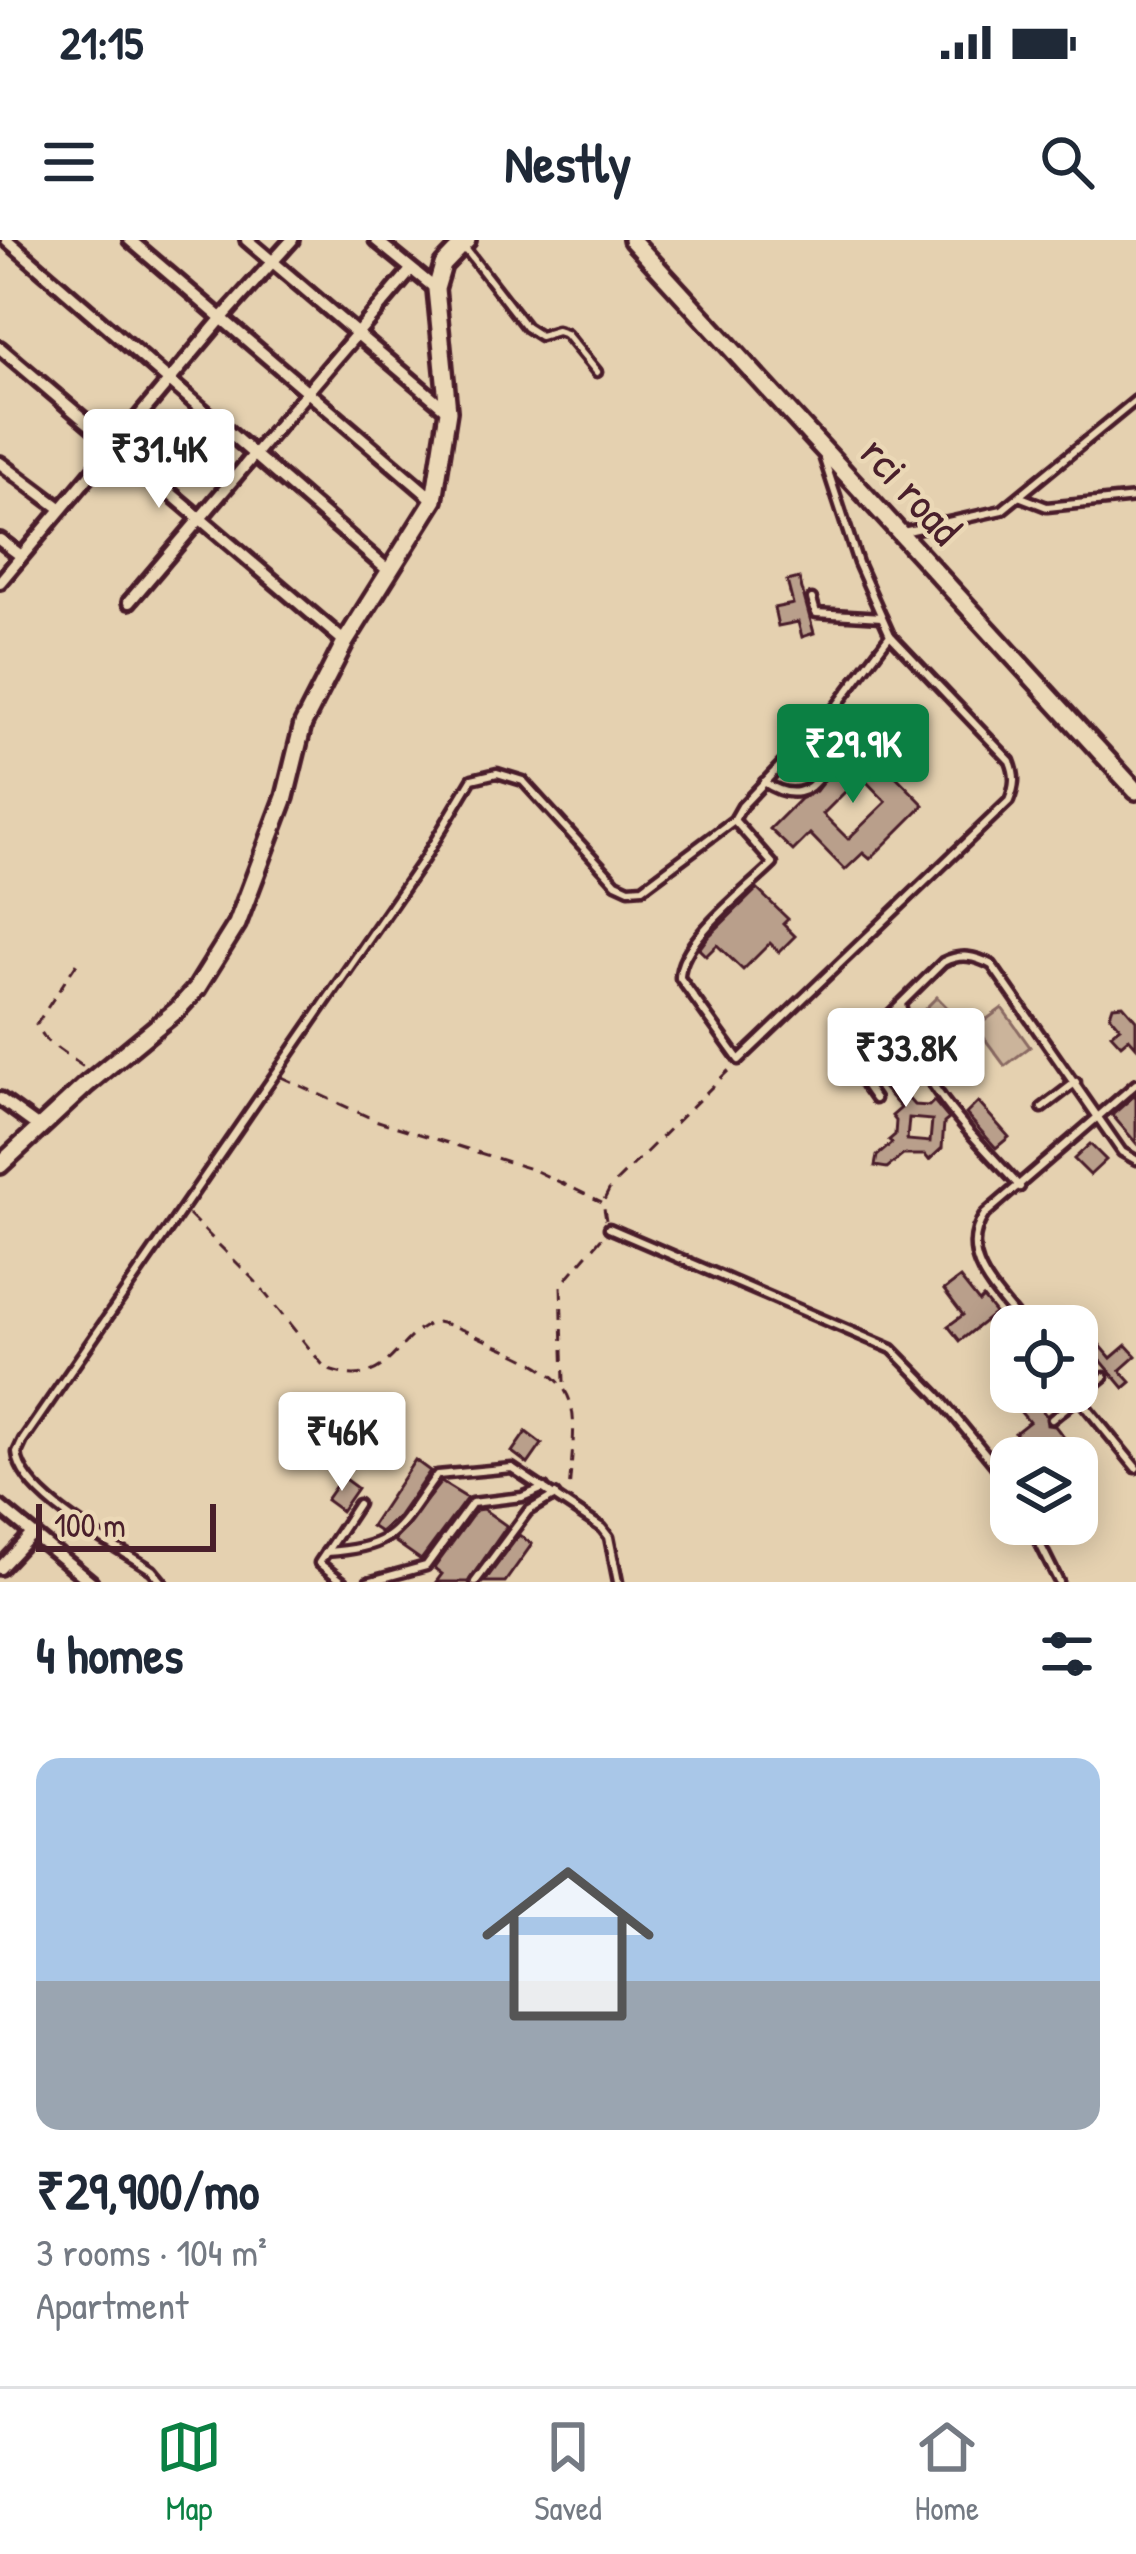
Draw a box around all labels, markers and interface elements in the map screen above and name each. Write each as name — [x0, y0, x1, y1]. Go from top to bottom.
text: 21:15 — [60, 12, 143, 73]
text: Nestly — [505, 126, 631, 199]
icon: menu — [36, 129, 102, 195]
icon: search — [1034, 129, 1100, 195]
pin: ₹31.4K — [61, 409, 257, 511]
text: ₹31.4K — [110, 421, 208, 474]
street label: rci road — [847, 423, 977, 557]
pin: ₹29.9K — [755, 704, 951, 806]
text: ₹29.9K — [804, 716, 902, 769]
pin: ₹33.8K — [808, 1008, 1004, 1110]
text: ₹33.8K — [855, 1020, 957, 1073]
map controls — [990, 1305, 1098, 1545]
button: locate — [990, 1305, 1098, 1413]
pin: ₹46K — [271, 1392, 413, 1494]
text: ₹46K — [306, 1404, 378, 1457]
button: layers — [990, 1437, 1098, 1545]
scale bar — [36, 1498, 216, 1551]
text: 100 m — [54, 1503, 126, 1547]
text: 4 homes — [36, 1620, 183, 1689]
icon: filters — [1034, 1621, 1100, 1687]
icon: home — [460, 1836, 676, 2052]
text: ₹29,900/mo — [36, 2156, 259, 2225]
text: 3 rooms · 104 m² — [36, 2225, 267, 2278]
text: Apartment — [36, 2278, 189, 2331]
tab: Map — [156, 2414, 222, 2530]
tab: Saved — [534, 2414, 602, 2530]
tab: Home — [914, 2414, 980, 2530]

